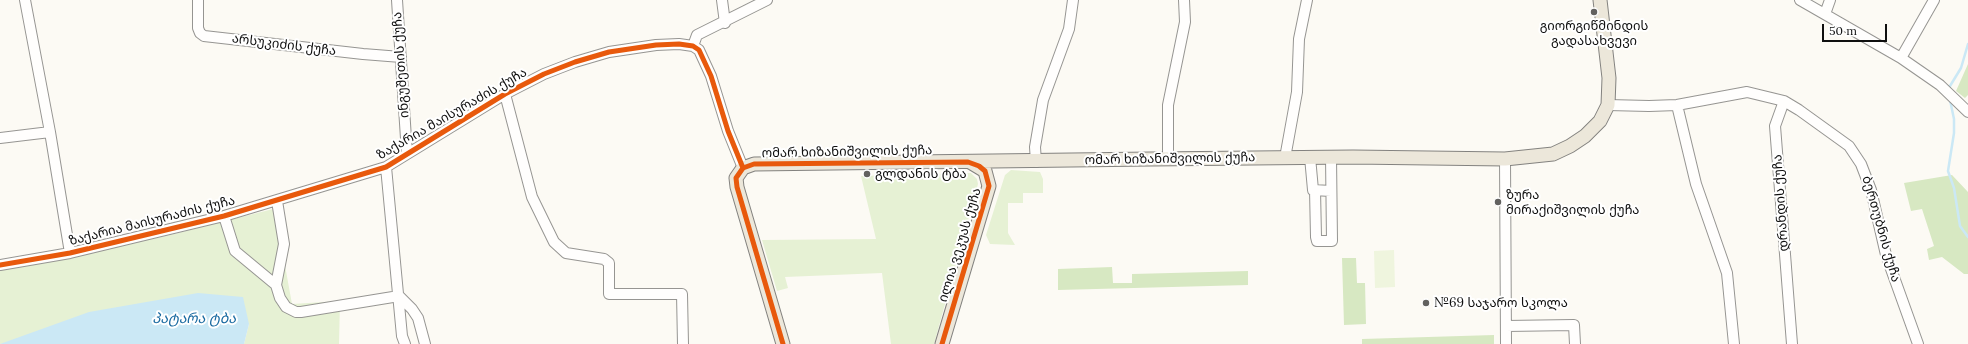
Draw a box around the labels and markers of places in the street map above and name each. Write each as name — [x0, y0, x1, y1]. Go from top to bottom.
marker: გიორგიწმინდის გადასახვევი — [1589, 7, 1599, 17]
place label: გიორგიწმინდის გადასახვევი — [1540, 18, 1648, 49]
place label: გლდანის ტბა — [875, 166, 967, 182]
marker: გლდანის ტბა — [862, 169, 872, 179]
place label: ზურა მირაქიშვილის ქუჩა — [1506, 187, 1639, 218]
marker: ზურა მირაქიშვილის ქუჩა — [1493, 197, 1503, 207]
place label: №69 საჯარო სკოლა — [1434, 295, 1568, 311]
marker: №69 საჯარო სკოლა — [1421, 298, 1431, 308]

